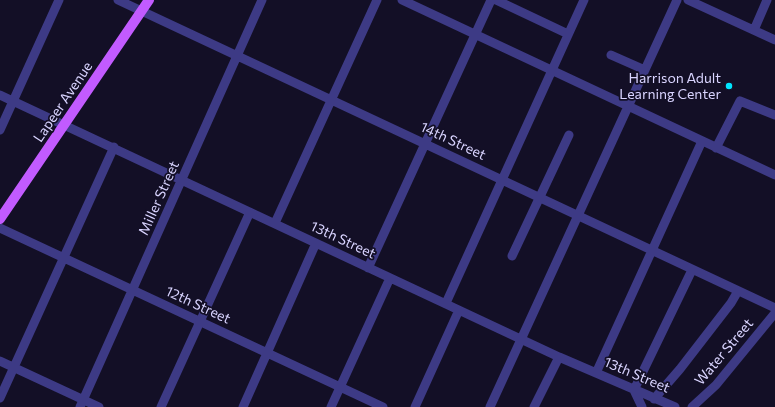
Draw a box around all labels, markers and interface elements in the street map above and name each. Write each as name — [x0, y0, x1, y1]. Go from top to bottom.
street label: Lapeer Avenue — [30, 59, 96, 145]
place label: Harrison Adult Learning Center — [619, 70, 721, 102]
marker: Harrison Adult Learning Center — [724, 81, 734, 91]
street label: 14th Street — [418, 119, 488, 163]
street label: Miller Street — [135, 158, 183, 238]
street label: 13th Street — [308, 218, 378, 262]
street label: 12th Street — [163, 283, 233, 327]
street label: Water Street — [691, 315, 757, 389]
street label: 13th Street — [602, 354, 672, 396]

